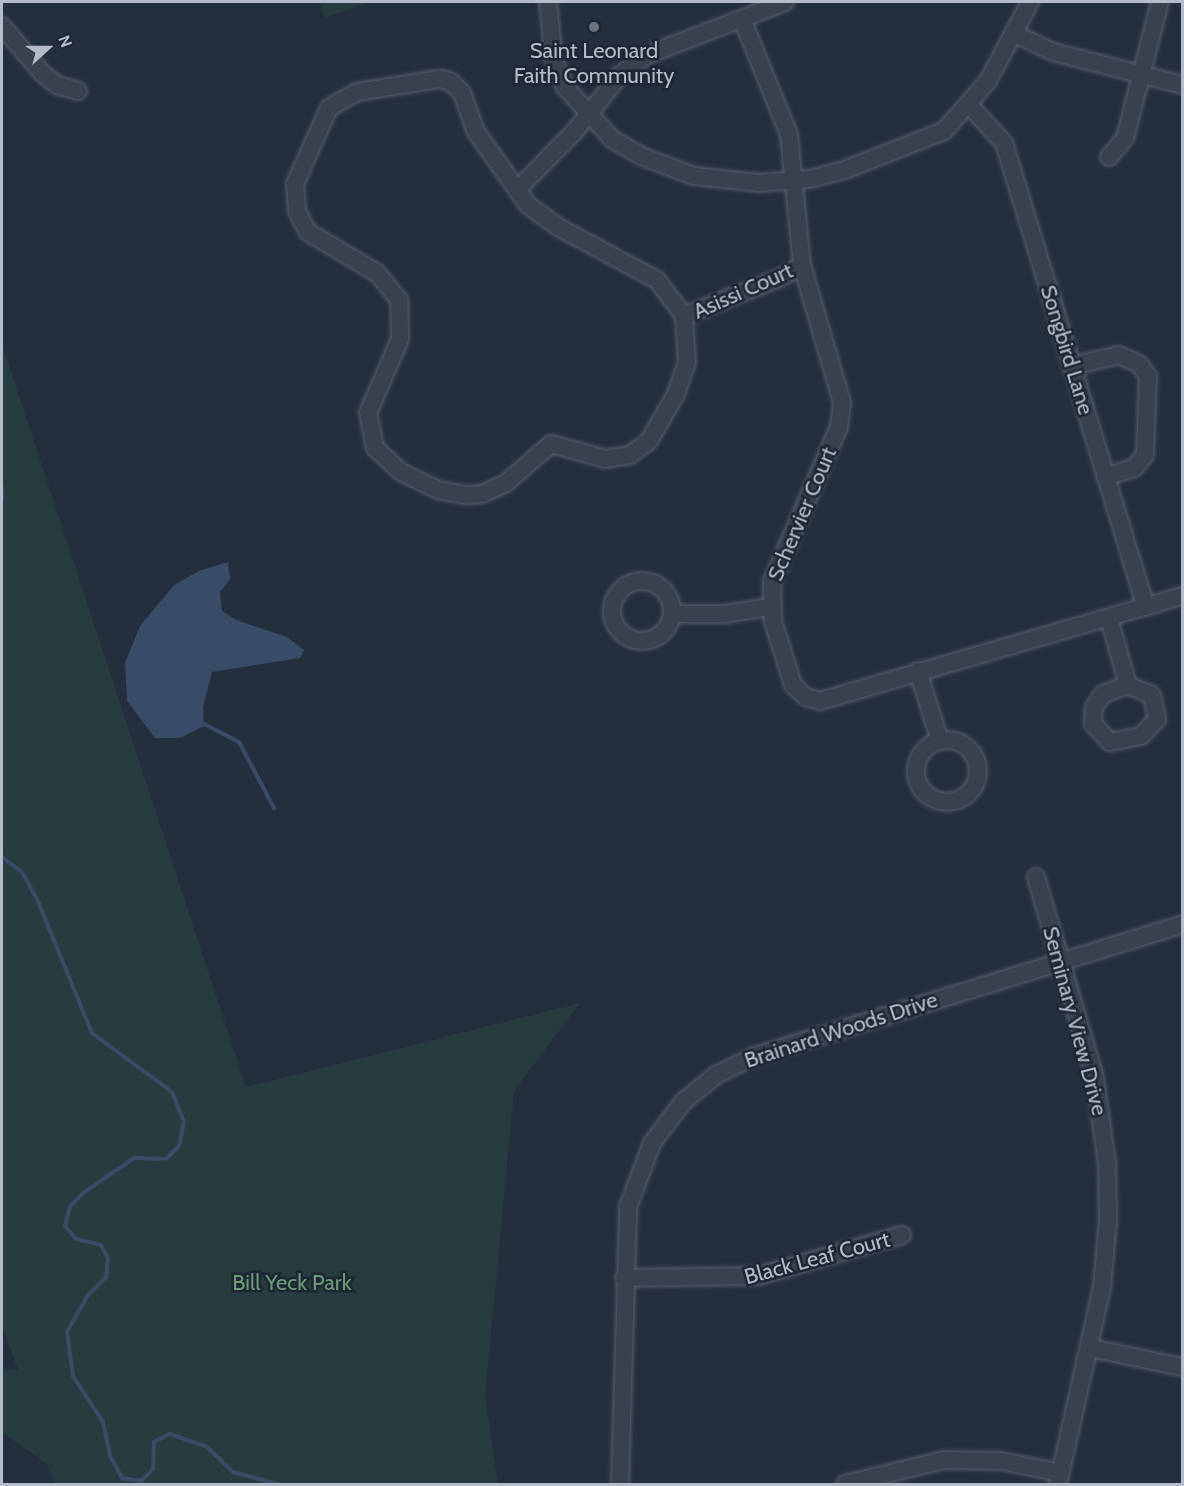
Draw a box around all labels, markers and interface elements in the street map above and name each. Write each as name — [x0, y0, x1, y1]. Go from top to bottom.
north arrow — [18, 18, 78, 78]
marker: Saint Leonard Faith Community — [587, 20, 601, 34]
text: N — [54, 33, 76, 50]
place label: Saint Leonard Faith Community — [514, 37, 674, 88]
street label: Asissi Court — [689, 257, 797, 325]
street label: Songbird Lane — [1035, 282, 1099, 418]
street label: Schervier Court — [762, 443, 842, 585]
street label: Seminary View Drive — [1037, 924, 1113, 1118]
street label: Brainard Woods Drive — [741, 986, 941, 1074]
street label: Black Leaf Court — [741, 1226, 893, 1290]
park label: Bill Yeck Park — [232, 1270, 352, 1296]

